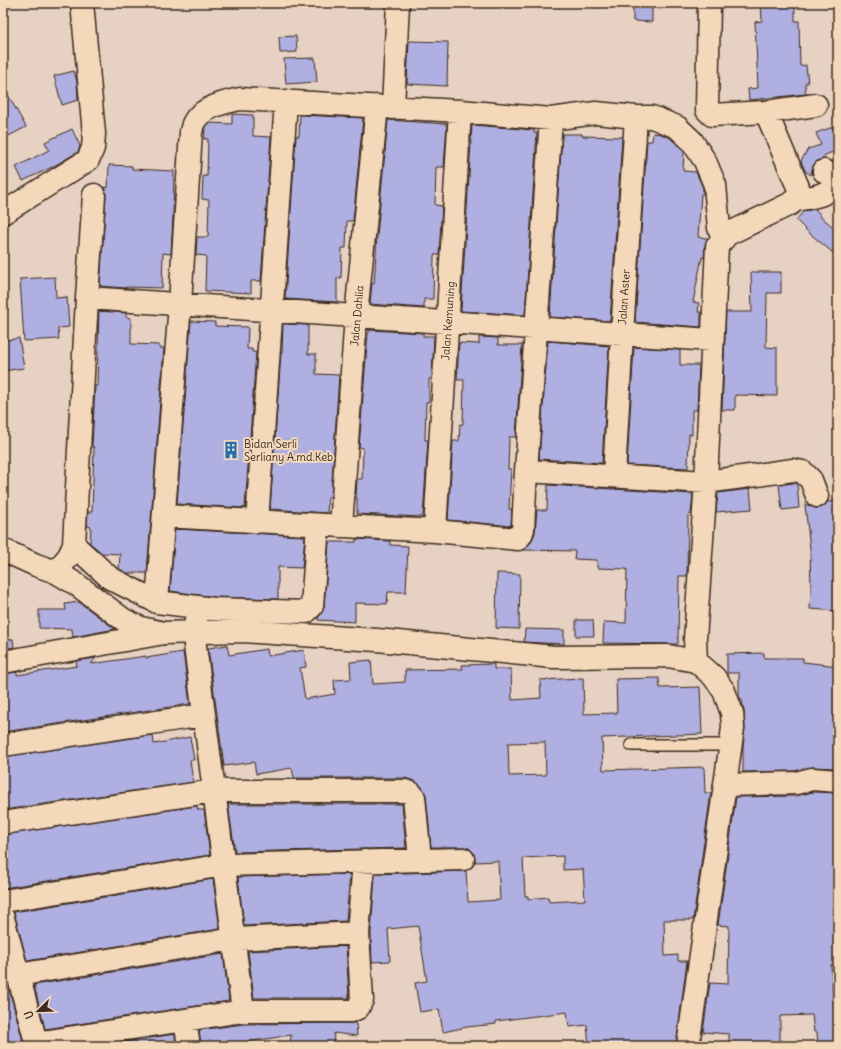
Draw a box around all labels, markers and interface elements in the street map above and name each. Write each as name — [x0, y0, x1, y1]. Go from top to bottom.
street label: Jalan Aster — [615, 268, 633, 325]
street label: Jalan Kemuning — [438, 281, 458, 361]
street label: Jalan Dahlia — [347, 285, 367, 347]
place label: Bidan Serli Serliany A.md.Keb — [244, 437, 333, 464]
building icon: Bidan Serli Serliany A.md.Keb — [221, 440, 241, 460]
north arrow — [18, 991, 58, 1031]
text: U — [21, 1009, 37, 1021]

